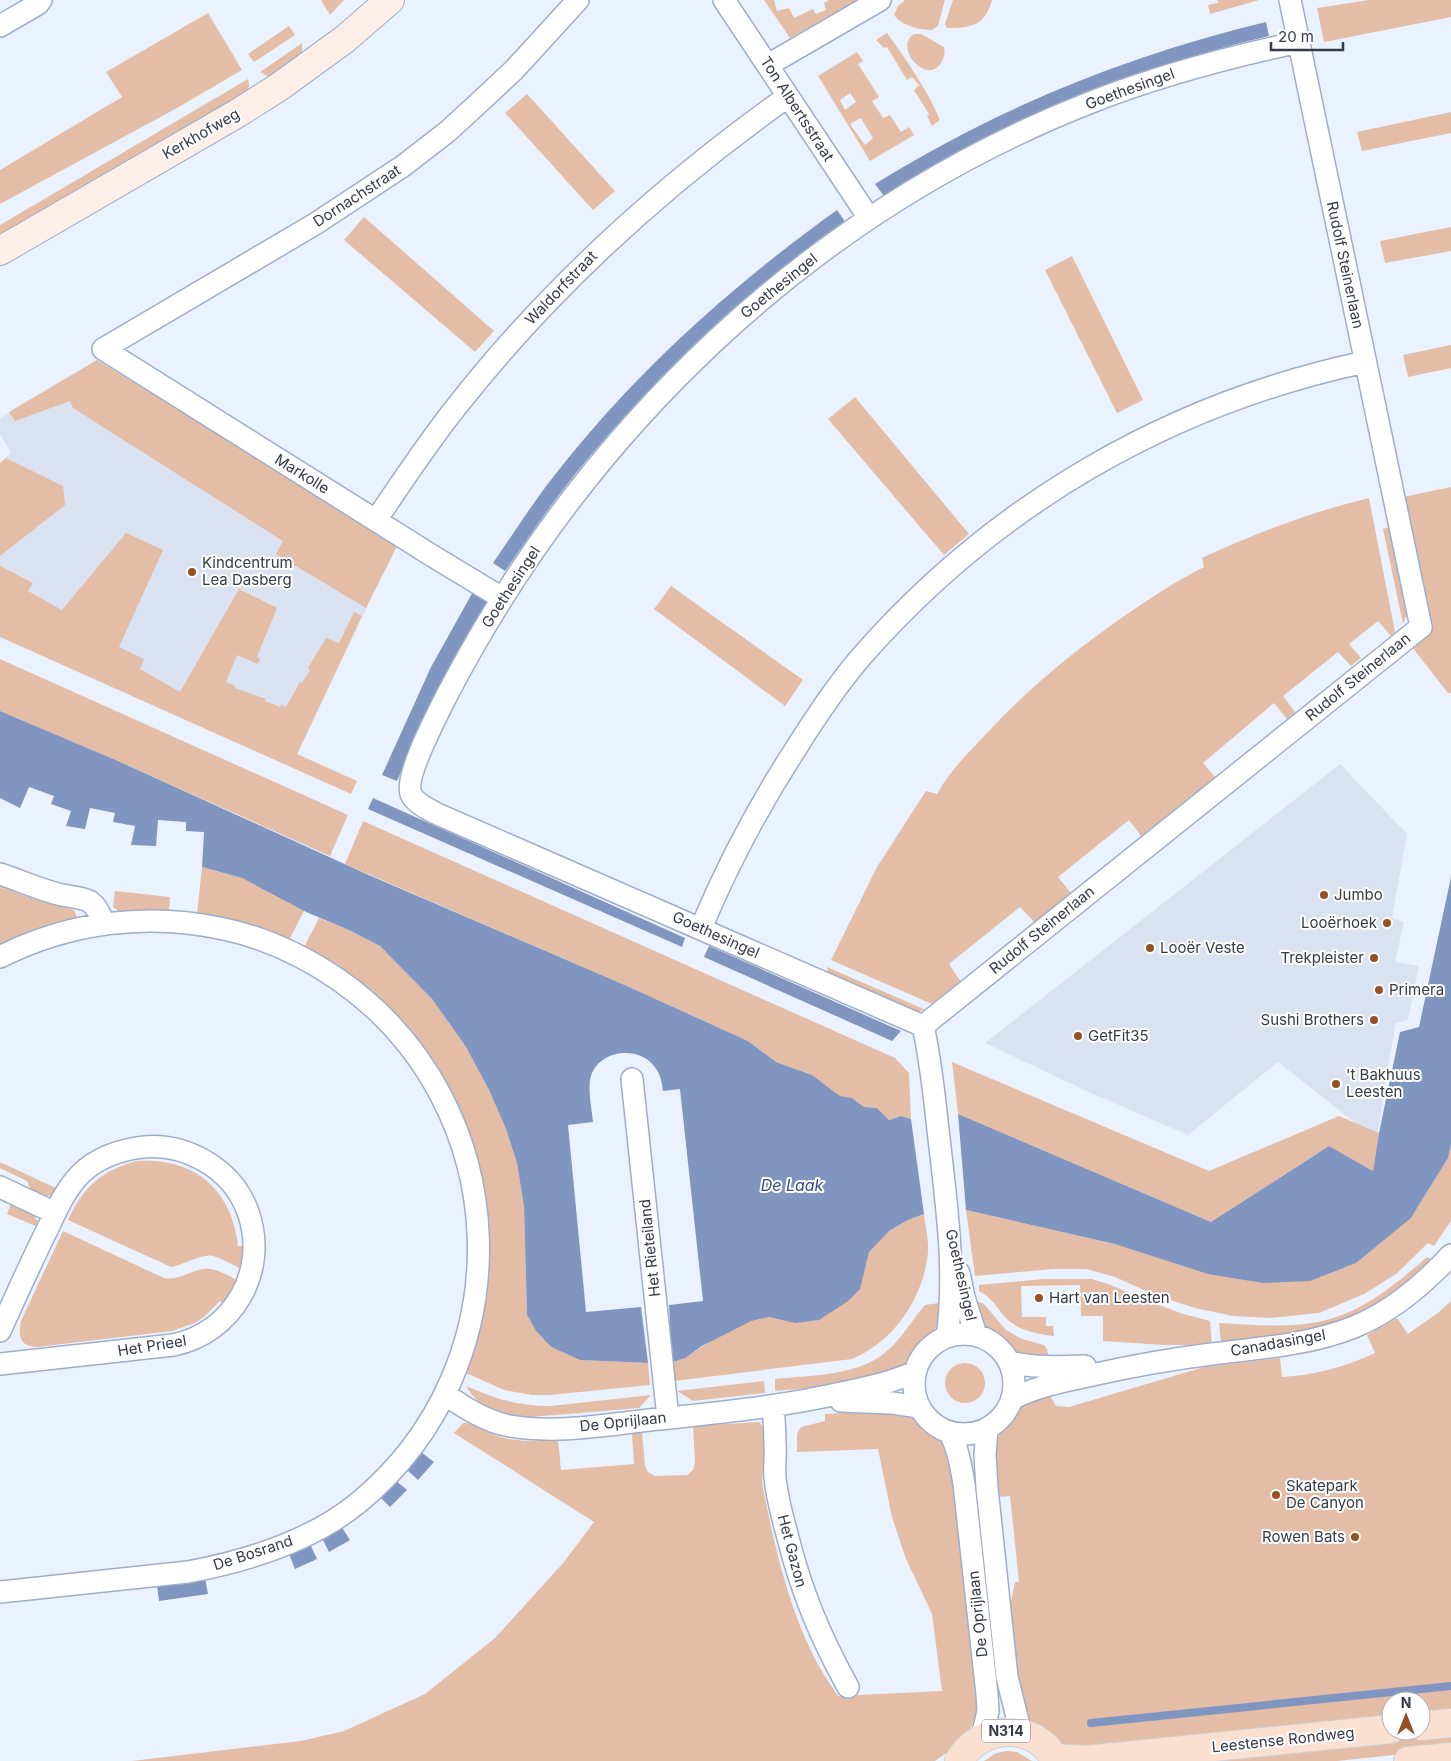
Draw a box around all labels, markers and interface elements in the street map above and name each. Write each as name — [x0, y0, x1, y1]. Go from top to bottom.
scale bar — [1271, 20, 1344, 52]
text: 20 m — [1278, 27, 1314, 46]
street label: Ton Albertsstraat — [756, 53, 838, 165]
street label: Goethesingel — [1083, 64, 1177, 113]
street label: Kerkhofweg — [159, 104, 243, 163]
street label: Dornachstraat — [309, 160, 404, 231]
street label: Rudolf Steinerlaan — [1323, 199, 1368, 330]
street label: Waldorfstraat — [521, 247, 601, 329]
street label: Goethesingel — [736, 249, 821, 322]
street label: Markolle — [271, 449, 333, 498]
street label: Goethesingel — [477, 542, 544, 631]
place label: Kindcentrum Lea Dasberg — [202, 553, 293, 589]
marker: Kindcentrum Lea Dasberg — [186, 566, 198, 578]
street label: Rudolf Steinerlaan — [1301, 628, 1414, 725]
street label: Rudolf Steinerlaan — [985, 881, 1098, 978]
place label: Jumbo — [1334, 885, 1383, 904]
marker: Jumbo — [1318, 889, 1330, 901]
street label: Goethesingel — [670, 907, 763, 962]
place label: Looërhoek — [1301, 913, 1378, 932]
marker: Looërhoek — [1381, 917, 1393, 929]
place label: Looër Veste — [1160, 938, 1245, 957]
marker: Looër Veste — [1144, 942, 1156, 954]
place label: Trekpleister — [1281, 948, 1364, 967]
marker: Trekpleister — [1368, 952, 1380, 964]
place label: Primera — [1389, 980, 1444, 999]
marker: Primera — [1373, 984, 1385, 996]
place label: Sushi Brothers — [1261, 1010, 1364, 1029]
marker: Sushi Brothers — [1368, 1014, 1380, 1026]
place label: GetFit35 — [1088, 1026, 1149, 1045]
marker: GetFit35 — [1072, 1030, 1084, 1042]
place label: 't Bakhuus Leesten — [1346, 1065, 1421, 1101]
marker: 't Bakhuus Leesten — [1330, 1078, 1342, 1090]
water label: De Laak — [761, 1175, 824, 1195]
street label: Het Rieteiland — [635, 1198, 664, 1298]
street label: Goethesingel — [942, 1227, 981, 1323]
place label: Hart van Leesten — [1049, 1288, 1170, 1307]
marker: Hart van Leesten — [1033, 1292, 1045, 1304]
street label: Canadasingel — [1229, 1325, 1327, 1360]
street label: Het Prieel — [116, 1331, 188, 1360]
street label: De Oprijlaan — [579, 1408, 667, 1435]
place label: Skatepark De Canyon — [1286, 1476, 1364, 1512]
marker: Skatepark De Canyon — [1270, 1489, 1282, 1501]
street label: Het Gazon — [774, 1512, 811, 1589]
place label: Rowen Bats — [1262, 1527, 1345, 1546]
street label: De Bosrand — [211, 1531, 295, 1574]
marker: Rowen Bats — [1349, 1531, 1361, 1543]
street label: De Oprijlaan — [964, 1570, 991, 1658]
north arrow — [1381, 1691, 1431, 1741]
text: N — [1401, 1694, 1411, 1711]
road number: N314 — [982, 1720, 1030, 1742]
street label: Leestense Rondweg — [1211, 1723, 1355, 1756]

